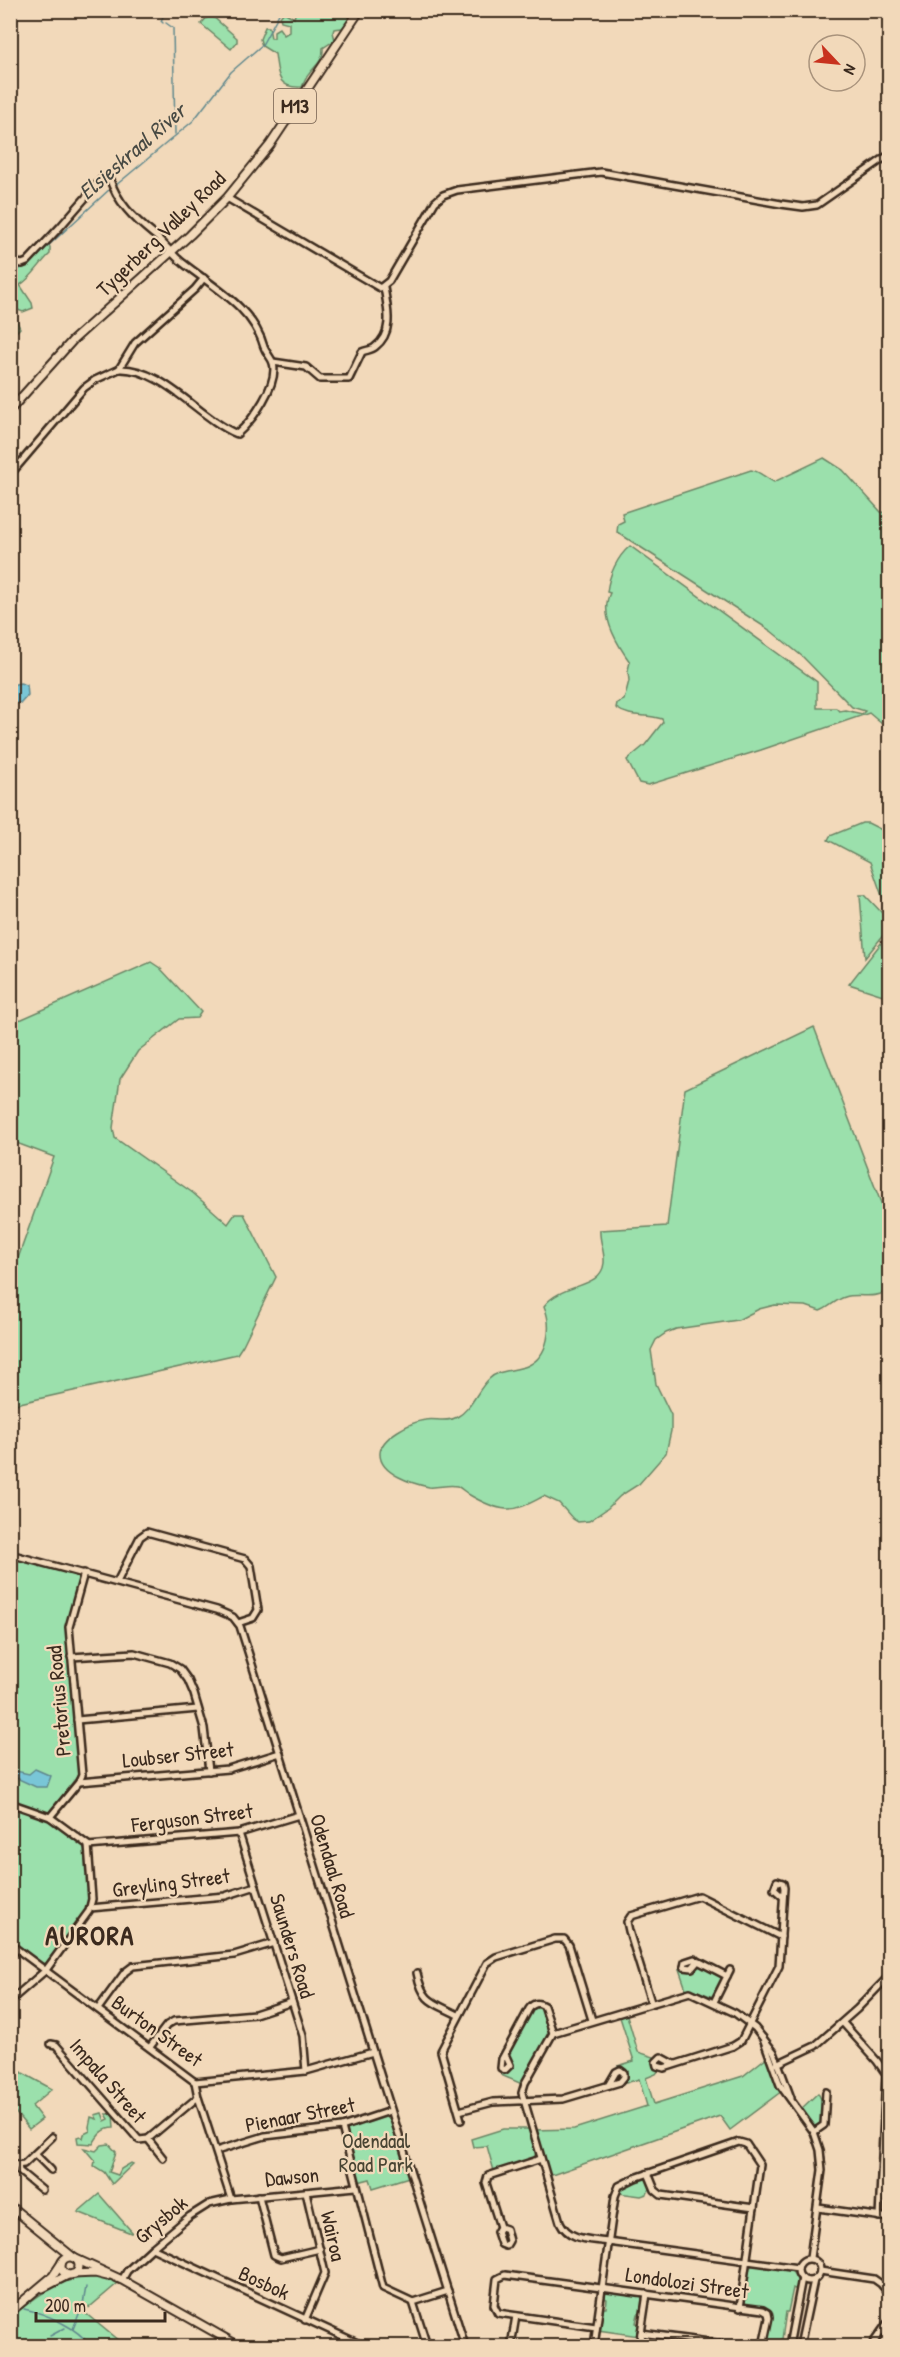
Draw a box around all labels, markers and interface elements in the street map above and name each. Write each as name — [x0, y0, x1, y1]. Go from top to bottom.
north arrow — [807, 33, 867, 93]
text: N — [839, 61, 862, 79]
road number: M13 — [274, 89, 316, 123]
water label: Elsieskraal River — [72, 94, 194, 206]
street label: Tygerberg Valley Road — [90, 164, 232, 303]
street label: Pretorius Road — [39, 1645, 78, 1757]
street label: Loubser Street — [121, 1734, 236, 1775]
street label: Ferguson Street — [129, 1796, 255, 1839]
street label: Odendaal Road — [303, 1810, 362, 1921]
street label: Greyling Street — [110, 1861, 232, 1904]
street label: Saunders Road — [263, 1890, 322, 2002]
district label: AURORA — [45, 1917, 135, 1953]
street label: Burton Street — [106, 1988, 209, 2074]
street label: Impala Street — [63, 2032, 154, 2130]
street label: Pienaar Street — [243, 2090, 358, 2139]
park label: Odendaal Road Park — [339, 2126, 413, 2179]
street label: Dawson — [264, 2160, 320, 2193]
street label: Grysbok — [128, 2189, 194, 2250]
street label: Wairoa — [314, 2208, 353, 2264]
street label: Bosbok — [234, 2258, 295, 2307]
street label: Londolozi Street — [624, 2260, 751, 2306]
scale bar — [36, 2285, 165, 2323]
text: 200 m — [45, 2293, 86, 2318]

